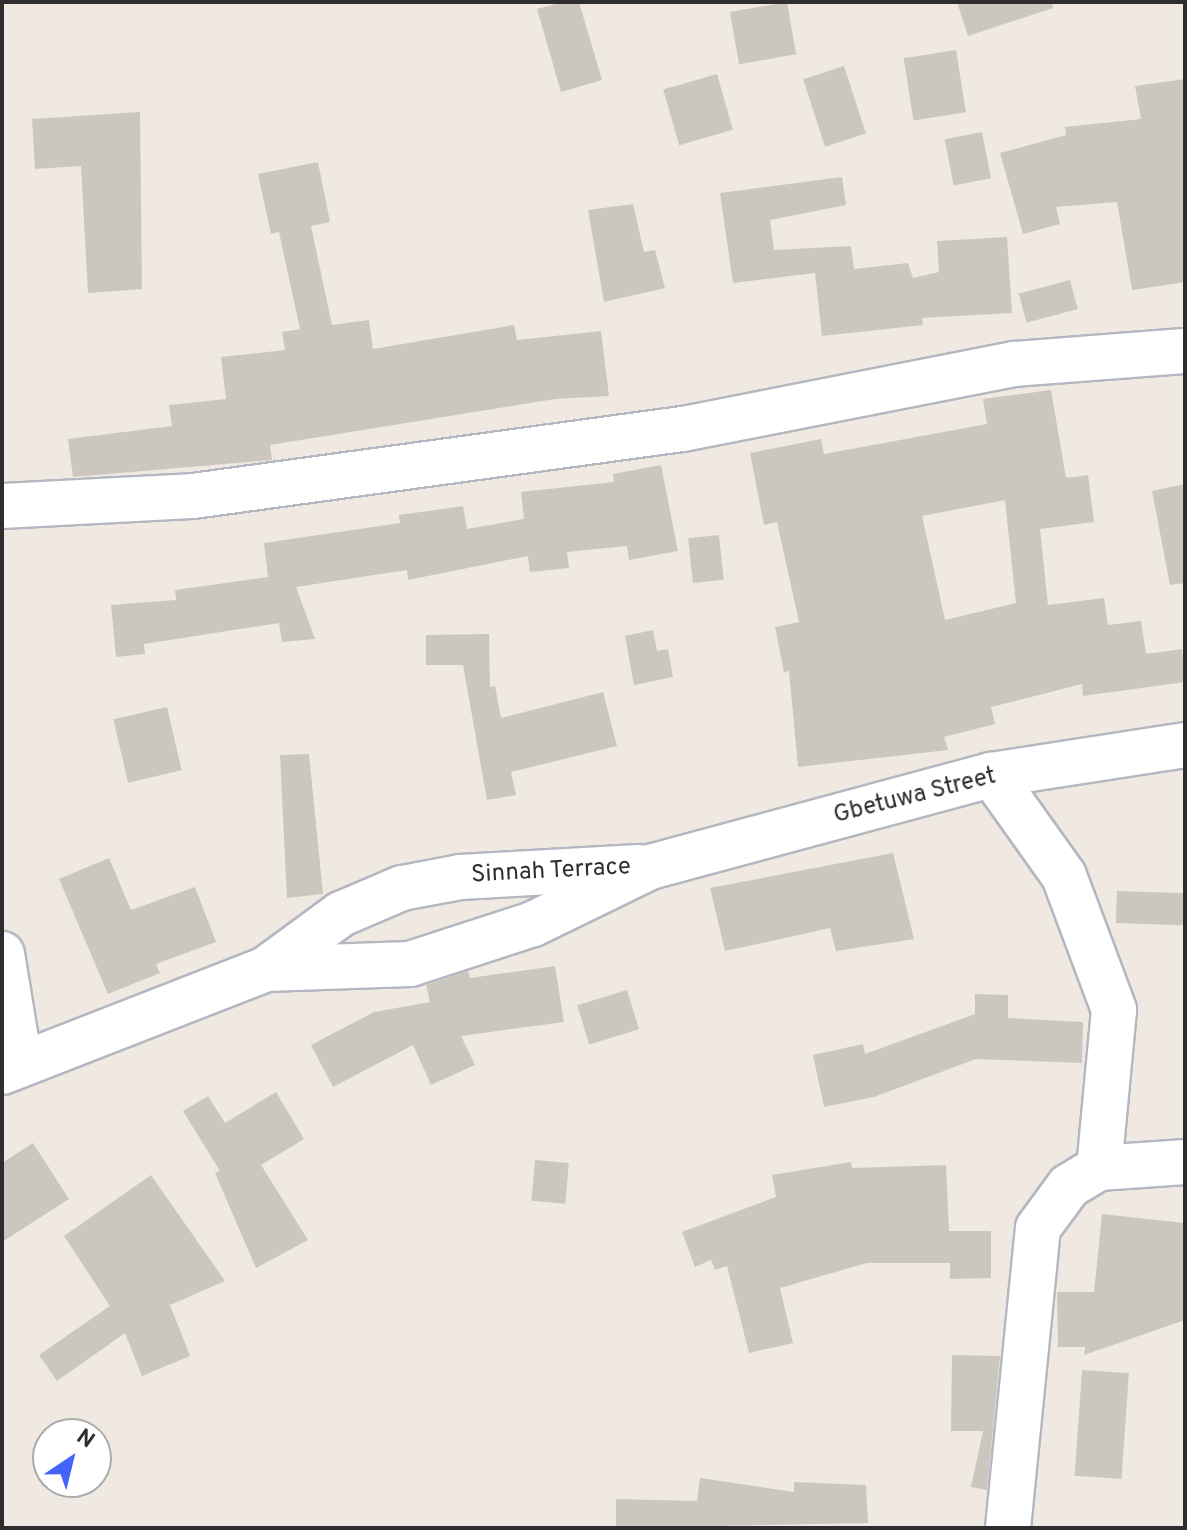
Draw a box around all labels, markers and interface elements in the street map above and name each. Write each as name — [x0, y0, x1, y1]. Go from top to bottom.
street label: Gbetuwa Street — [831, 763, 999, 831]
street label: Sinnah Terrace — [470, 853, 632, 891]
north arrow — [32, 1418, 112, 1498]
text: N — [71, 1424, 99, 1455]

